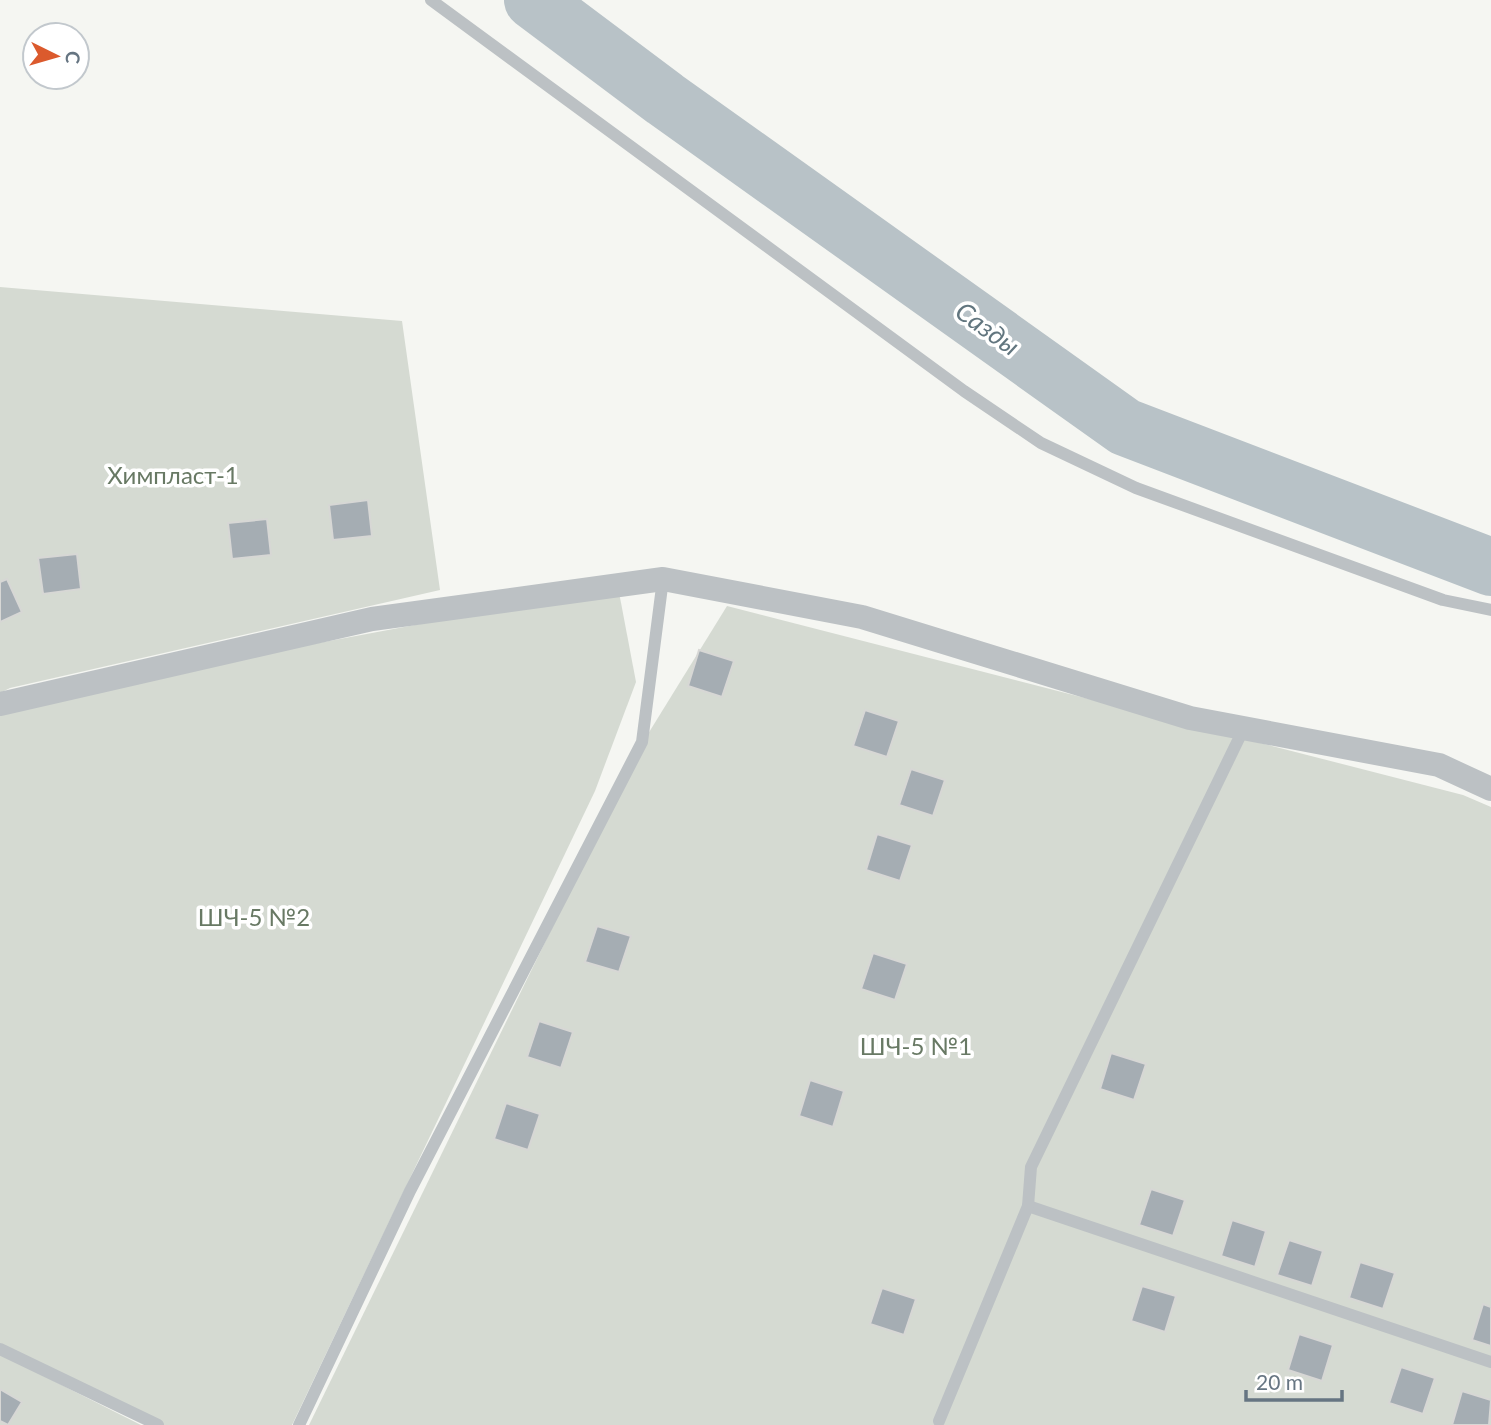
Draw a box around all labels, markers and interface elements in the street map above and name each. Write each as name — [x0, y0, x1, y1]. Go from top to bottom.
north arrow — [21, 21, 91, 91]
text: С — [61, 50, 85, 65]
water label: Сазды — [950, 294, 1026, 362]
park label: Химпласт-1 — [107, 460, 239, 489]
park label: ШЧ-5 №2 — [198, 902, 310, 931]
park label: ШЧ-5 №1 — [860, 1031, 972, 1060]
scale bar — [1246, 1358, 1342, 1402]
text: 20 m — [1256, 1369, 1303, 1394]

